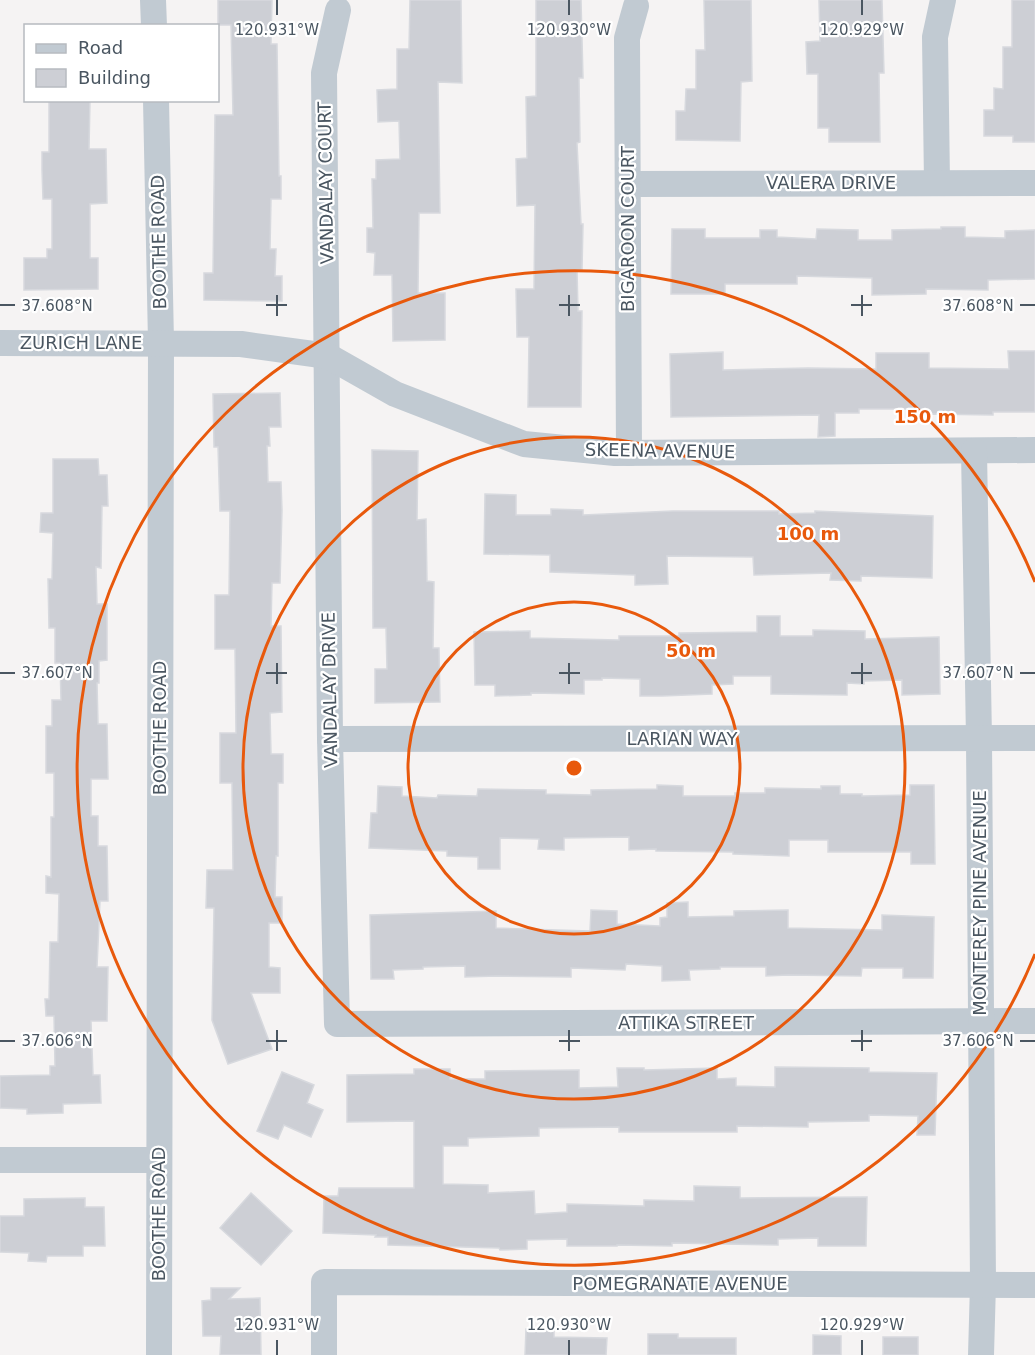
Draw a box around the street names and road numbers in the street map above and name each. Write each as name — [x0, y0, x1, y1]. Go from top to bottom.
street label: VANDALAY COURT — [314, 100, 337, 265]
street label: BIGAROON COURT — [617, 145, 638, 312]
street label: VALERA DRIVE — [766, 172, 896, 193]
street label: BOOTHE ROAD — [147, 175, 170, 309]
street label: ZURICH LANE — [20, 332, 142, 353]
street label: SKEENA AVENUE — [585, 439, 735, 462]
street label: VANDALAY DRIVE — [318, 612, 341, 768]
street label: BOOTHE ROAD — [149, 661, 170, 795]
street label: LARIAN WAY — [627, 728, 738, 749]
street label: MONTEREY PINE AVENUE — [969, 790, 990, 1016]
street label: ATTIKA STREET — [618, 1012, 755, 1033]
street label: BOOTHE ROAD — [148, 1147, 169, 1281]
street label: POMEGRANATE AVENUE — [572, 1273, 788, 1294]

